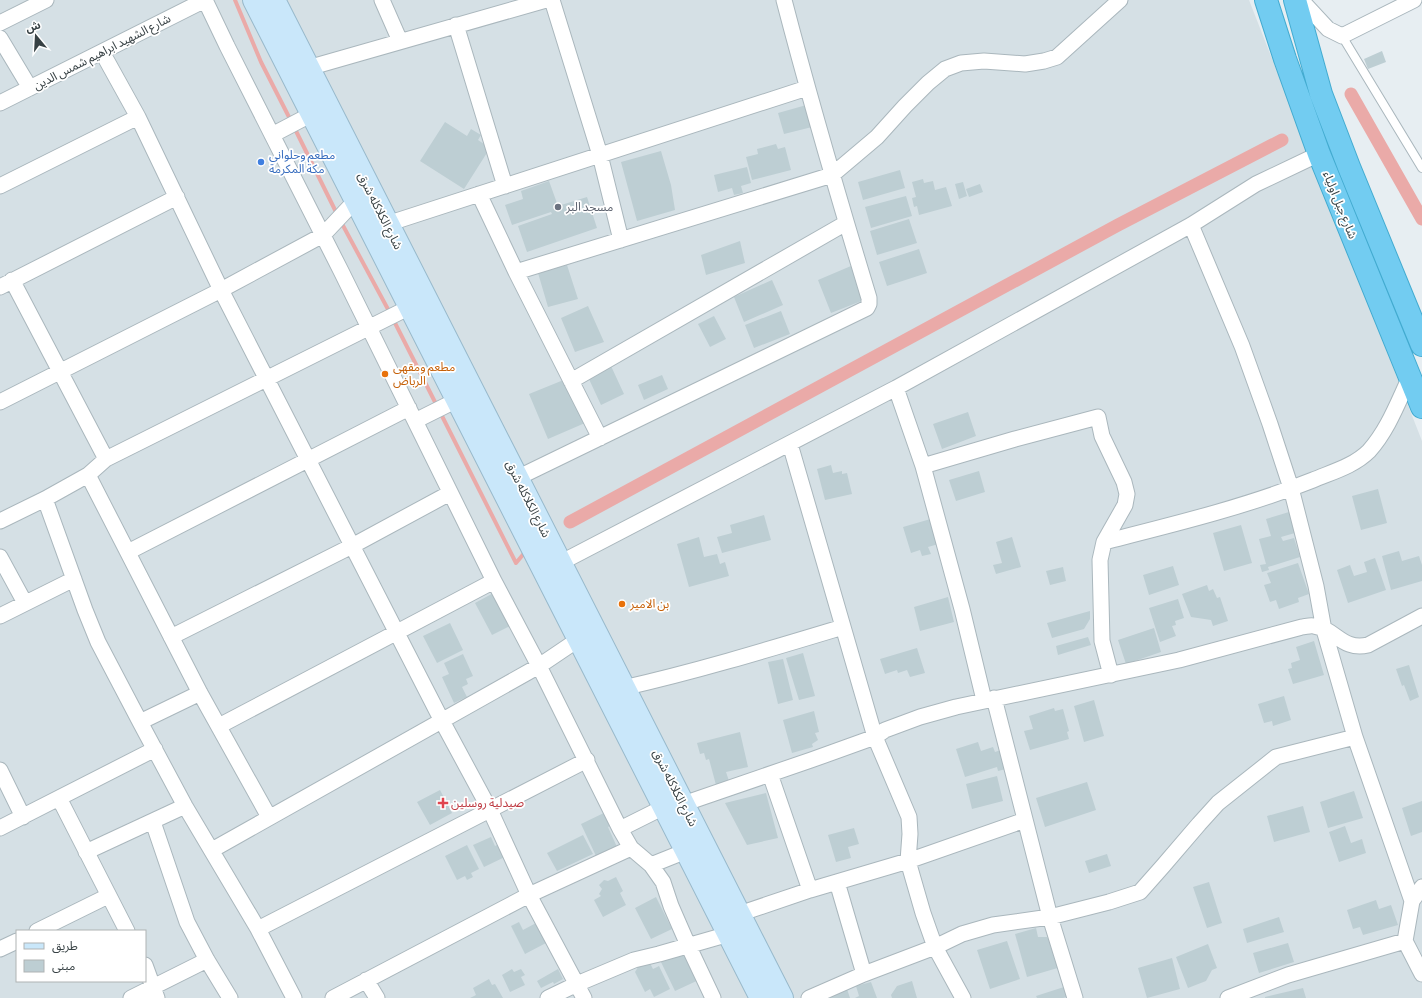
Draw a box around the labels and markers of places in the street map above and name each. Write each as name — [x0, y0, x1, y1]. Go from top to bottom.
place label: مطعم وحلواني مكة المكرمة — [269, 149, 335, 176]
marker: مطعم وحلواني مكة المكرمة — [256, 157, 266, 167]
place label: مسجد البر — [565, 201, 613, 214]
marker: مسجد البر — [553, 202, 563, 212]
place label: مطعم ومقهى الرباض — [393, 361, 455, 388]
marker: مطعم ومقهى الرباض — [380, 369, 390, 379]
place label: بن الامير — [629, 598, 669, 611]
marker: بن الامير — [617, 599, 627, 609]
place label: صيدلية روسلين — [451, 797, 524, 810]
marker: صيدلية روسلين — [438, 798, 448, 808]

